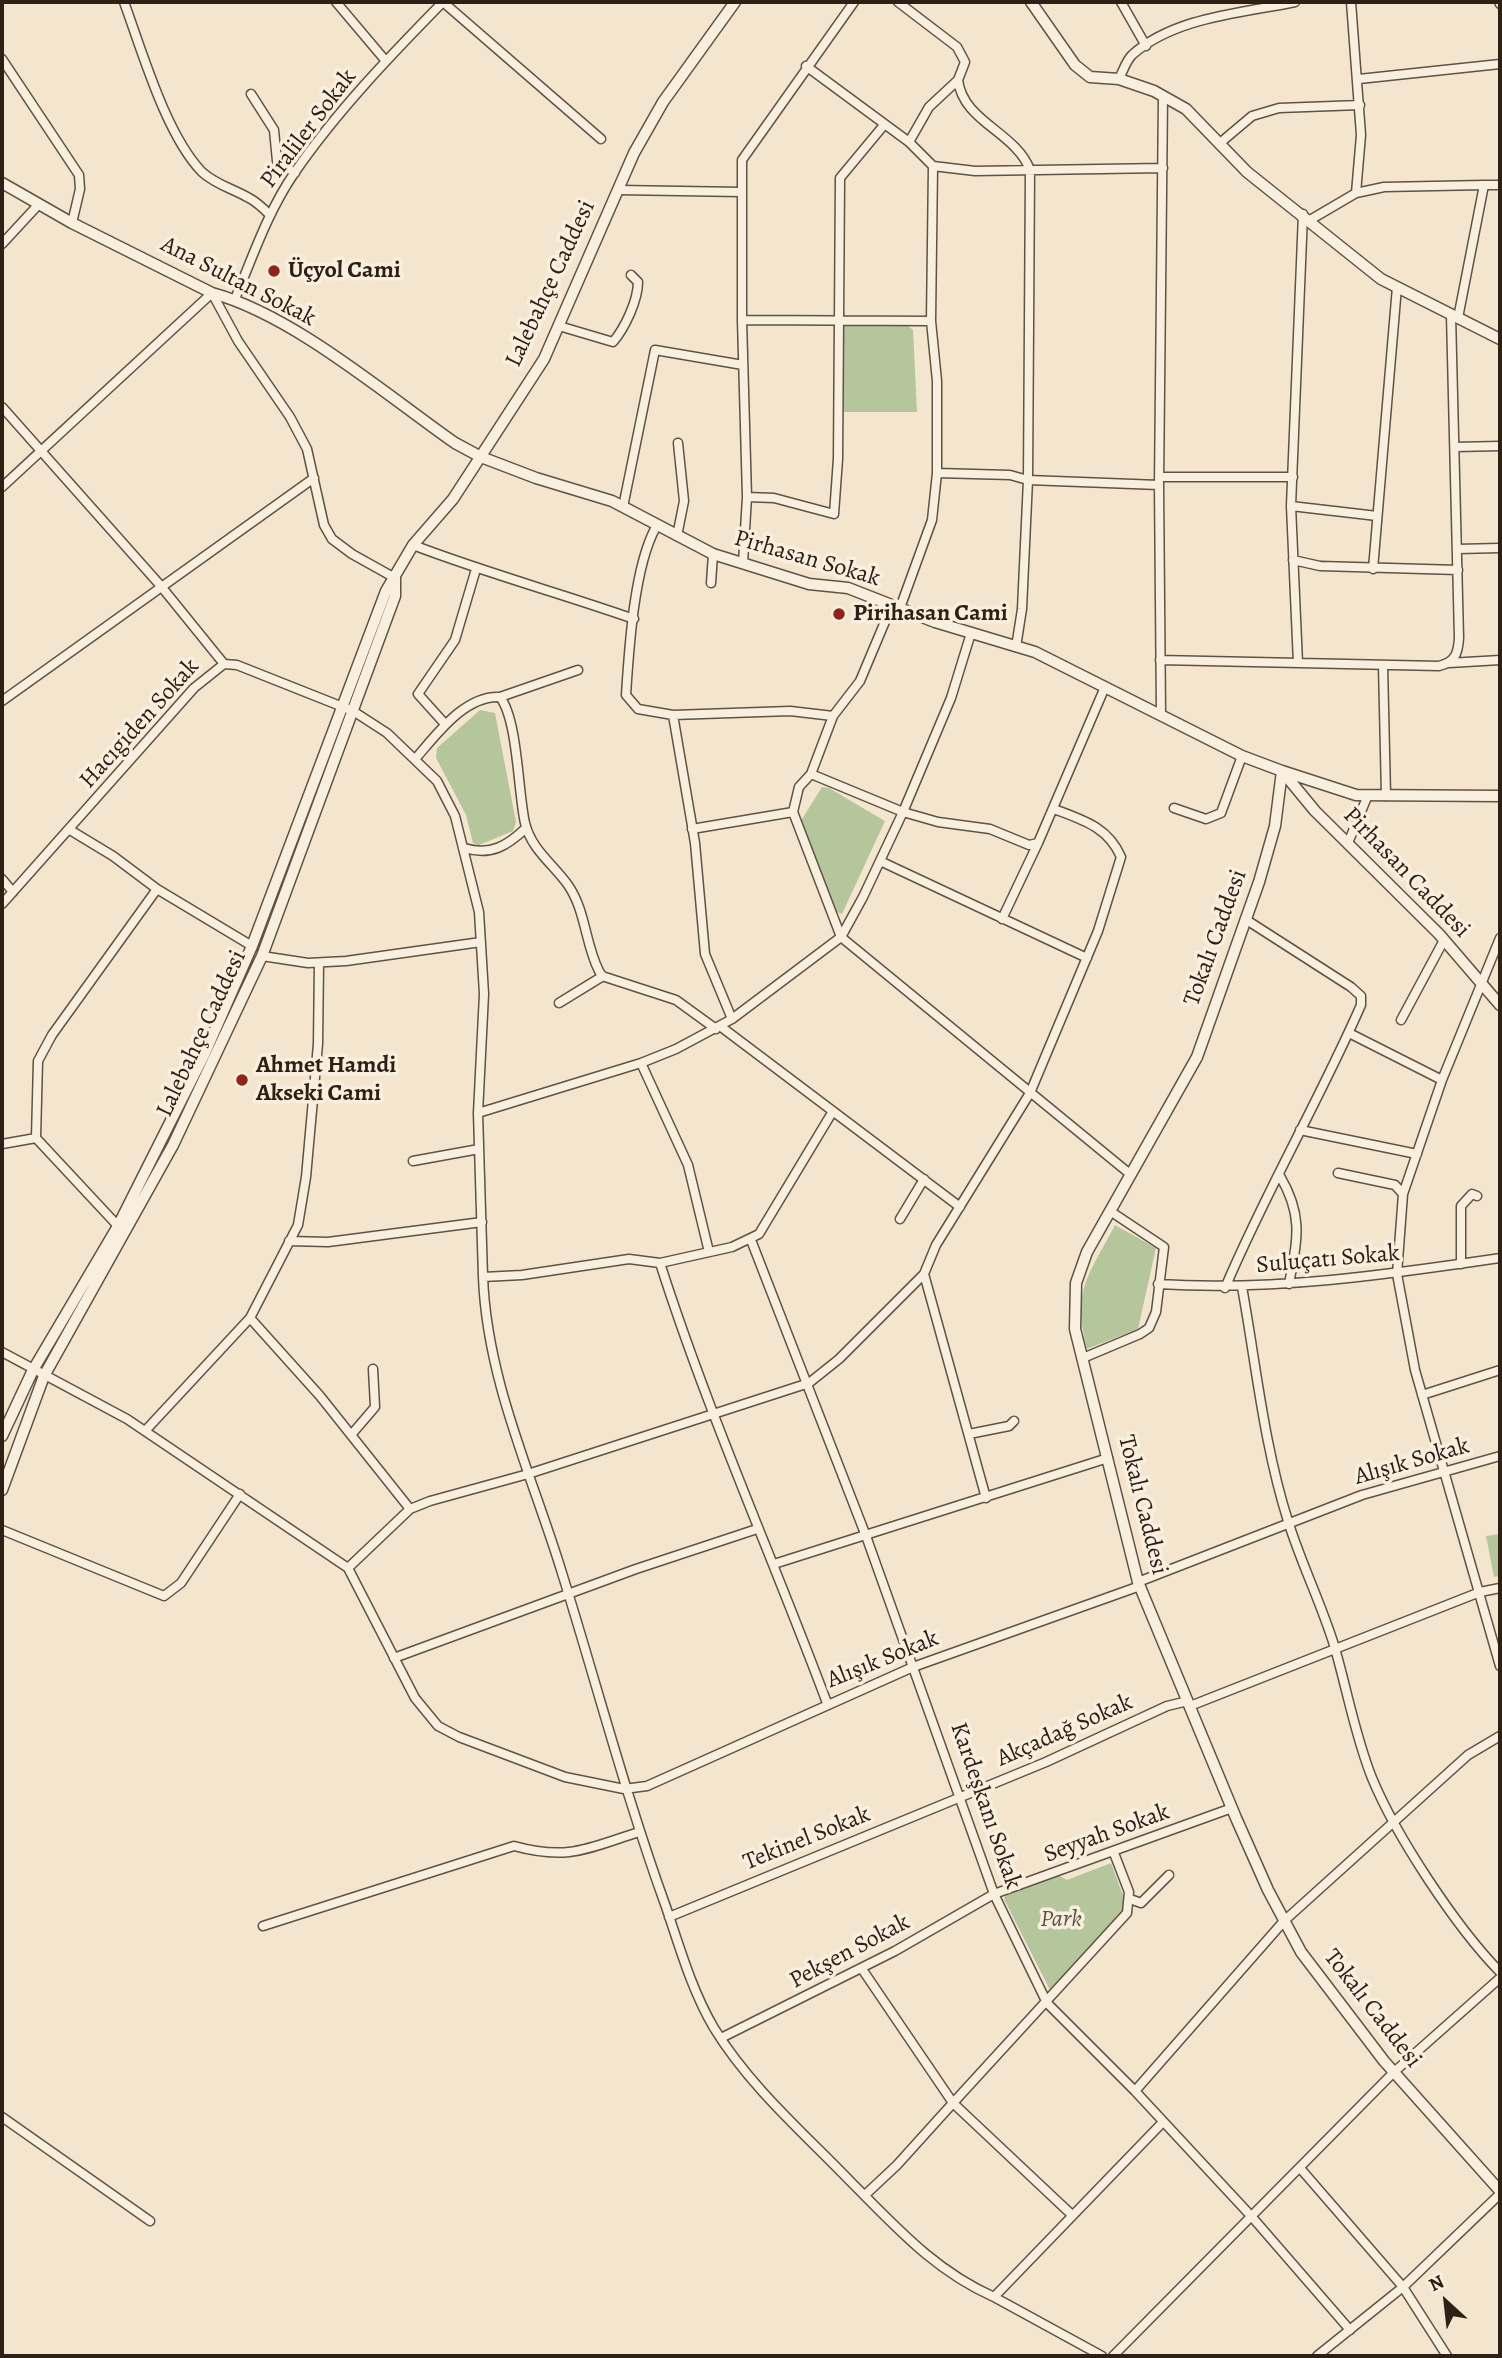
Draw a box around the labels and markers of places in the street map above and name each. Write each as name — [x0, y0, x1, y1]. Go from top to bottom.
place label: Üçyol Cami — [288, 257, 401, 285]
marker: Üçyol Cami — [266, 263, 282, 279]
place label: Pirihasan Cami — [853, 600, 1008, 628]
marker: Pirihasan Cami — [831, 606, 847, 622]
place label: Ahmet Hamdi Akseki Cami — [256, 1052, 396, 1108]
marker: Ahmet Hamdi Akseki Cami — [234, 1072, 250, 1088]

